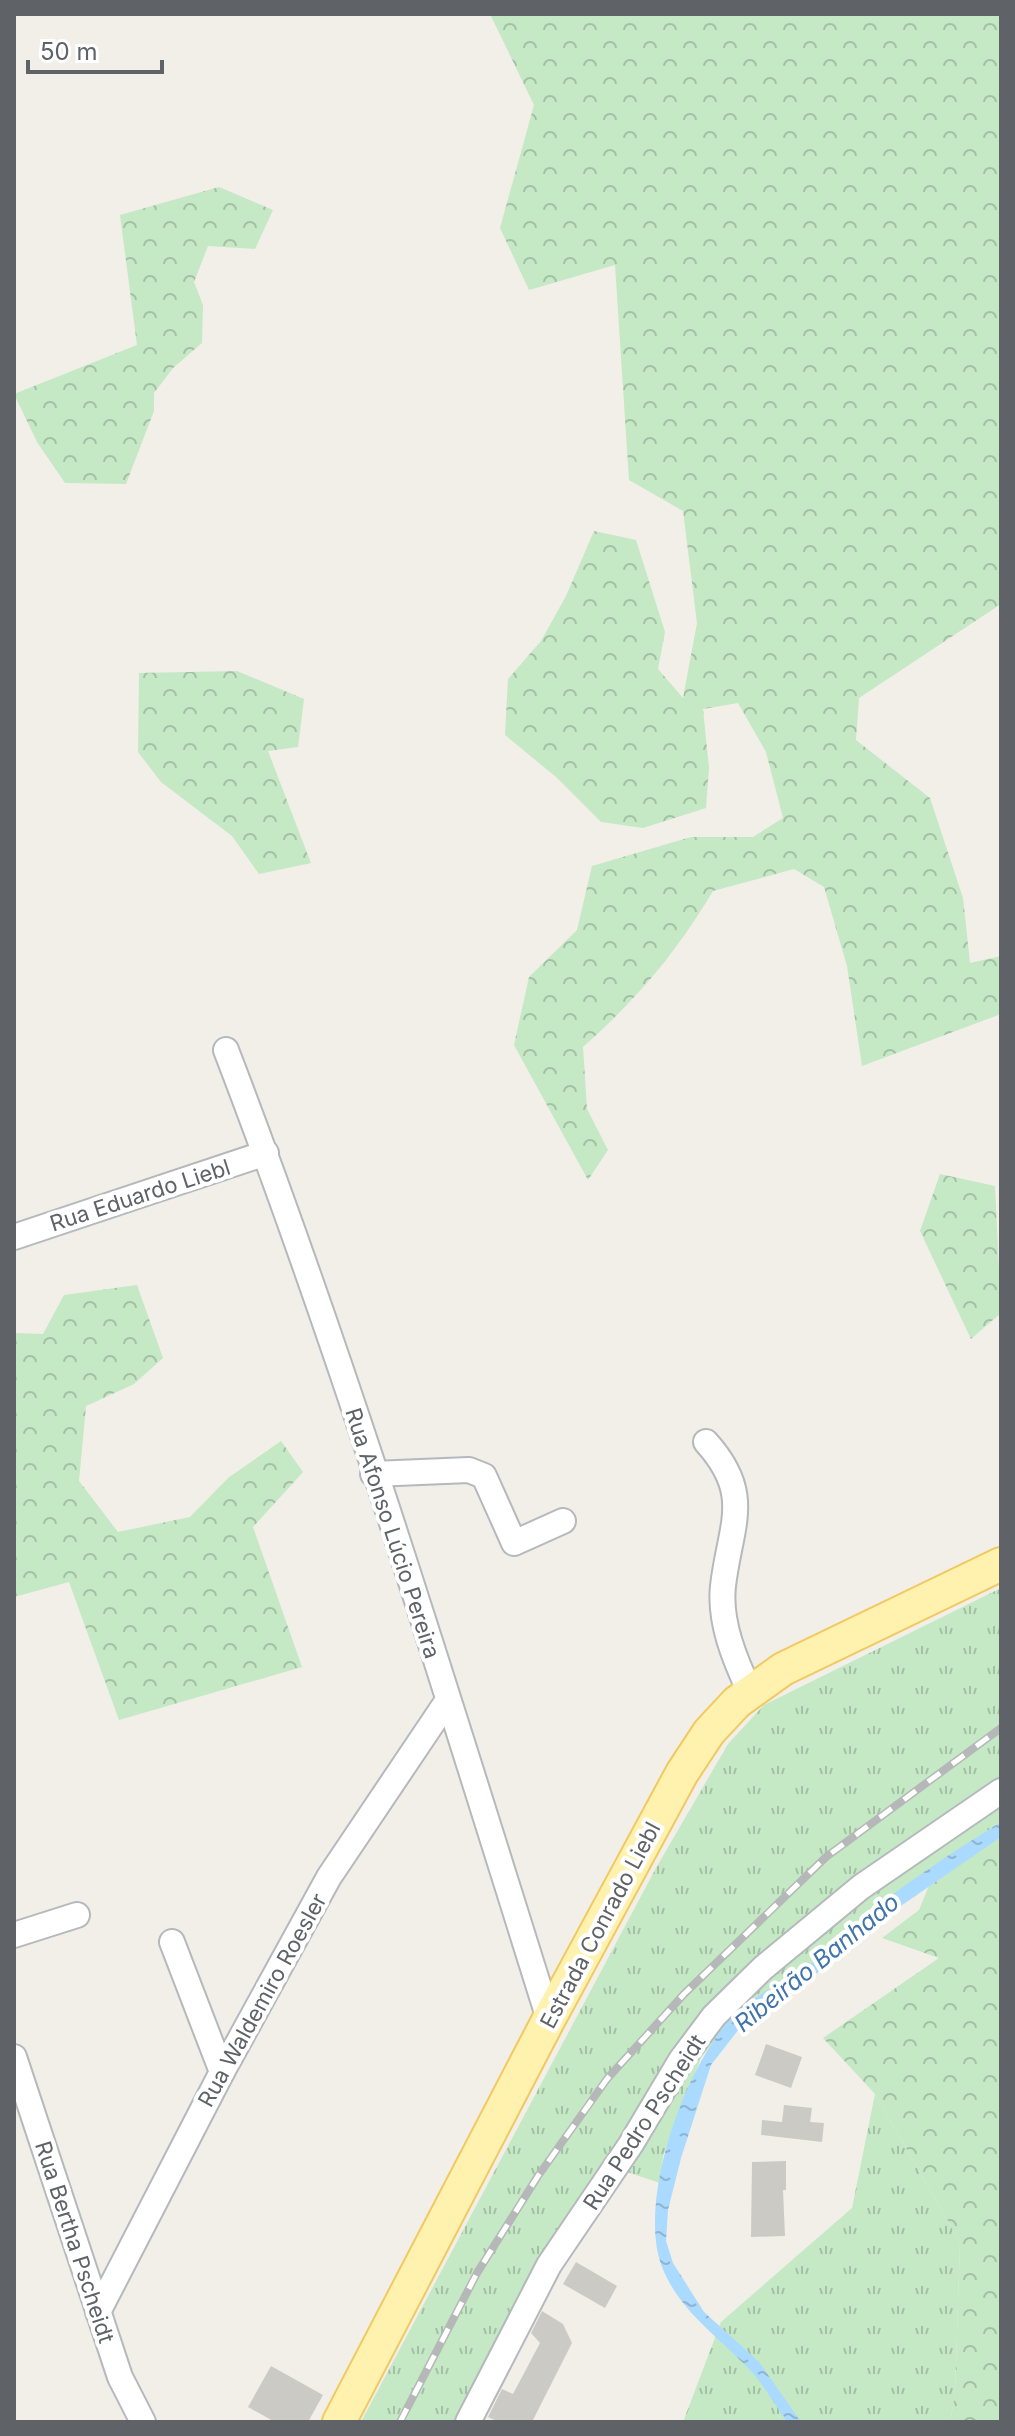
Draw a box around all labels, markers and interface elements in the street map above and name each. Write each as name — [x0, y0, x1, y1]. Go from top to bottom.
scale bar — [28, 24, 162, 74]
text: 50 m — [40, 37, 98, 66]
street label: Rua Eduardo Liebl — [47, 1154, 233, 1236]
street label: Rua Afonso Lúcio Pereira — [340, 1405, 446, 1661]
street label: Estrada Conrado Liebl — [535, 1817, 665, 2033]
water label: Ribeirão Banhado — [729, 1887, 905, 2038]
street label: Rua Waldemiro Roesler — [192, 1889, 332, 2111]
street label: Rua Pedro Pscheidt — [578, 2030, 710, 2214]
street label: Rua Bertha Pscheidt — [30, 2138, 120, 2346]

